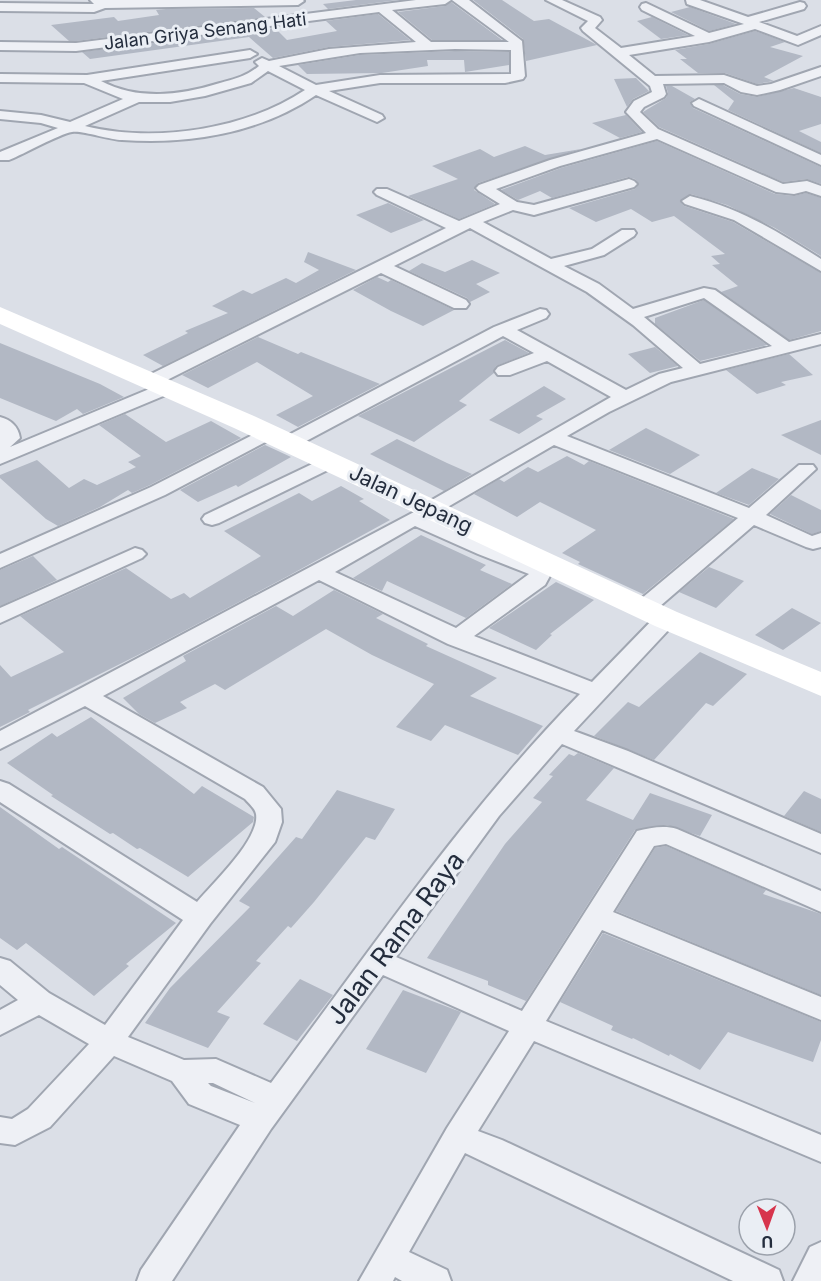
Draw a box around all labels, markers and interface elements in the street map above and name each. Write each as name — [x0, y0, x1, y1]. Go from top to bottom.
street label: Jalan Griya Senang Hati — [103, 8, 307, 54]
street label: Jalan Jepang — [345, 459, 477, 539]
street label: Jalan Rama Raya — [320, 845, 470, 1031]
north arrow — [737, 1197, 797, 1257]
text: U — [761, 1232, 773, 1252]

